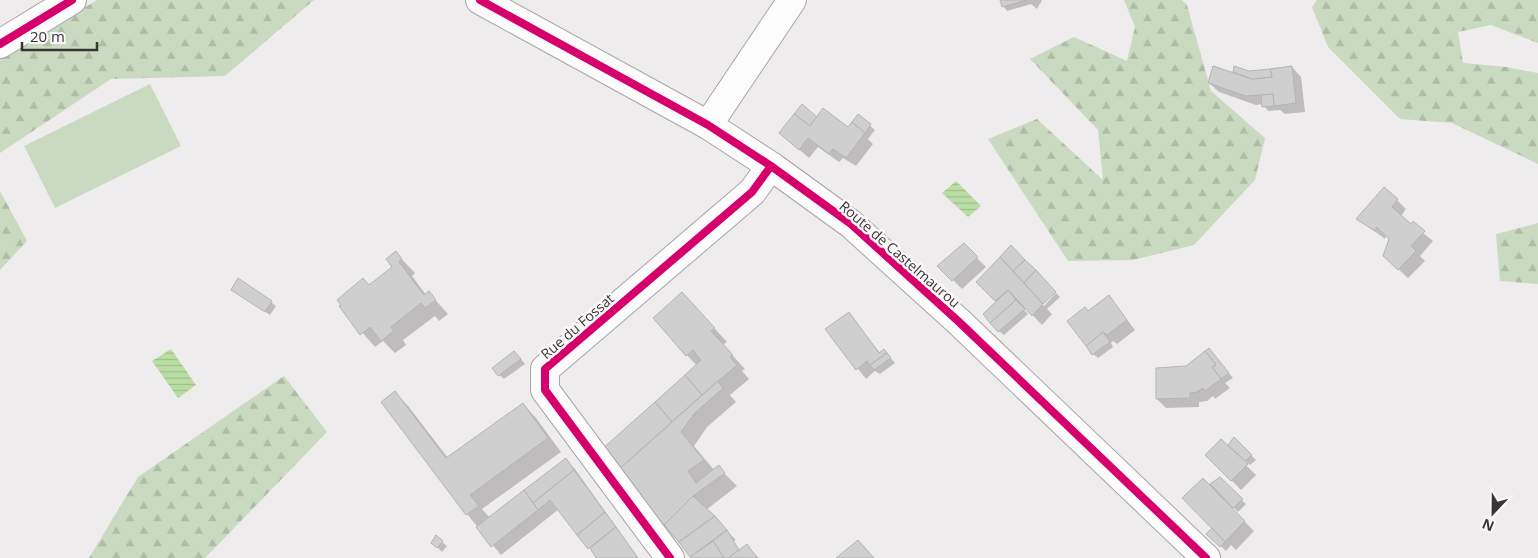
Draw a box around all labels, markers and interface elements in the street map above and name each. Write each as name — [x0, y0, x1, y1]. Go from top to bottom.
scale bar — [22, 20, 98, 52]
text: 20 m — [30, 26, 65, 46]
street label: Route de Castelmaurou — [836, 196, 964, 312]
street label: Rue du Fossat — [536, 289, 618, 363]
north arrow — [1468, 488, 1518, 538]
text: N — [1479, 515, 1497, 536]

